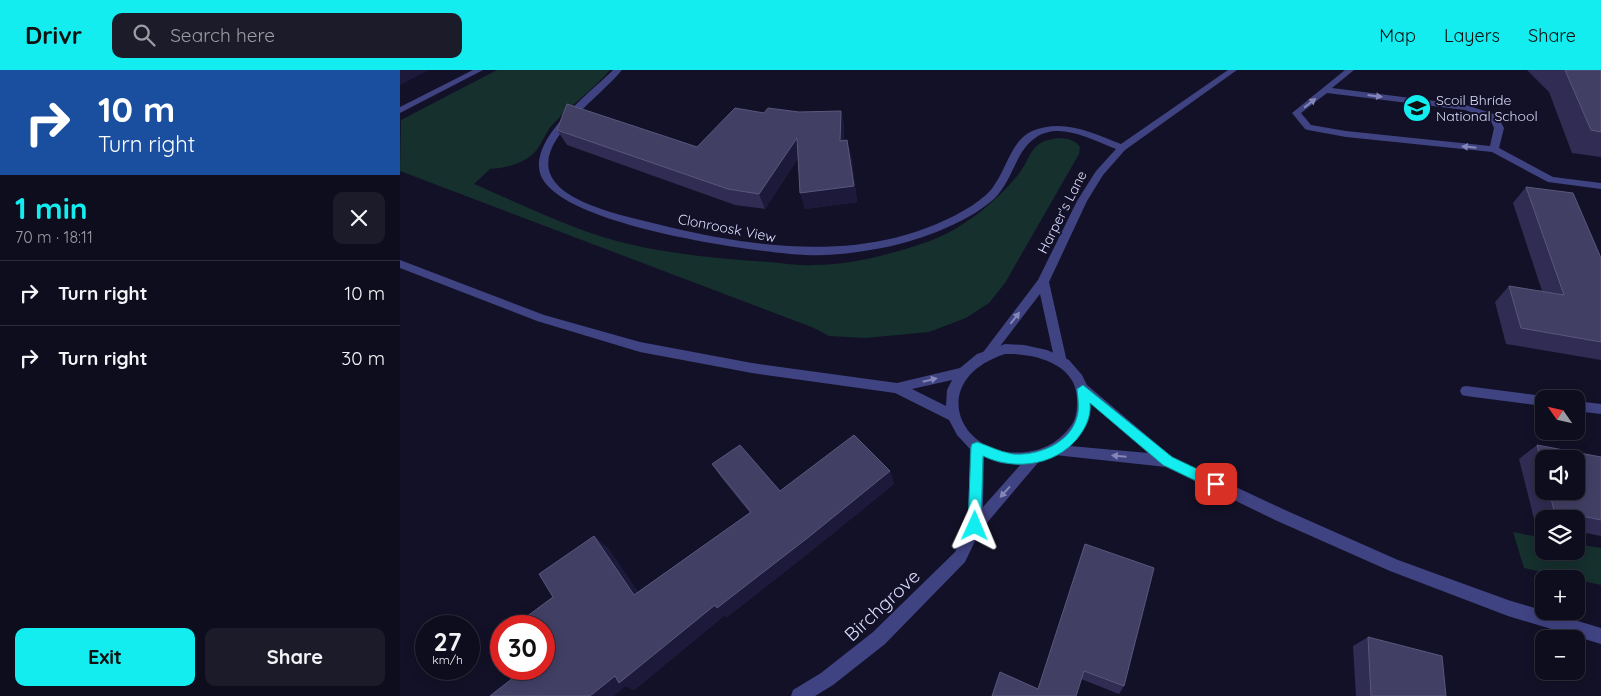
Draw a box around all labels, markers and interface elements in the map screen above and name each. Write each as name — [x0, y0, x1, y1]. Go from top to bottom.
search box — [112, 13, 462, 58]
text: Drivr — [25, 20, 82, 50]
icon: search — [130, 21, 158, 49]
text: Search here — [170, 23, 275, 47]
text: Map — [1379, 24, 1416, 47]
text: Layers — [1444, 24, 1500, 47]
text: Share — [1528, 24, 1576, 47]
text: 10 m — [98, 87, 175, 131]
icon: right — [15, 90, 80, 155]
place label: Scoil Bhríde National School — [1436, 91, 1538, 125]
one-way arrow — [1367, 92, 1383, 100]
school or university icon: Scoil Bhríde National School — [1402, 93, 1432, 123]
one-way arrow — [1303, 98, 1317, 108]
text: Turn right — [98, 130, 195, 158]
one-way arrow — [1461, 143, 1477, 151]
street label: Harper's Lane — [1033, 167, 1091, 257]
text: 1 min — [15, 189, 88, 227]
button: close — [333, 192, 385, 244]
street label: Clonroosk View — [677, 210, 778, 246]
text: 70 m · 18:11 — [15, 227, 93, 247]
icon: right — [15, 279, 43, 307]
text: Turn right — [58, 281, 147, 305]
text: 10 m — [344, 281, 385, 305]
one-way arrow — [1010, 312, 1020, 325]
icon: right — [15, 344, 43, 372]
text: Turn right — [58, 346, 147, 370]
text: 30 m — [341, 346, 385, 370]
one-way arrow — [922, 376, 937, 384]
north arrow — [1535, 390, 1585, 440]
map controls — [1535, 390, 1585, 680]
button: sound — [1535, 450, 1585, 500]
one-way arrow — [1111, 452, 1127, 460]
pin — [1195, 463, 1237, 505]
icon: arrive — [1202, 470, 1230, 498]
one-way arrow — [1000, 486, 1011, 498]
position arrow — [948, 499, 1000, 551]
button: layers — [1535, 510, 1585, 560]
street label: Birchgrove — [839, 564, 925, 646]
button: + — [1535, 570, 1585, 620]
speed limit sign: 30 — [490, 615, 555, 680]
text: 27 — [434, 626, 461, 657]
button: Exit — [15, 628, 195, 686]
button: Share — [205, 628, 385, 686]
button: − — [1535, 630, 1585, 680]
text: km/h — [432, 652, 463, 667]

